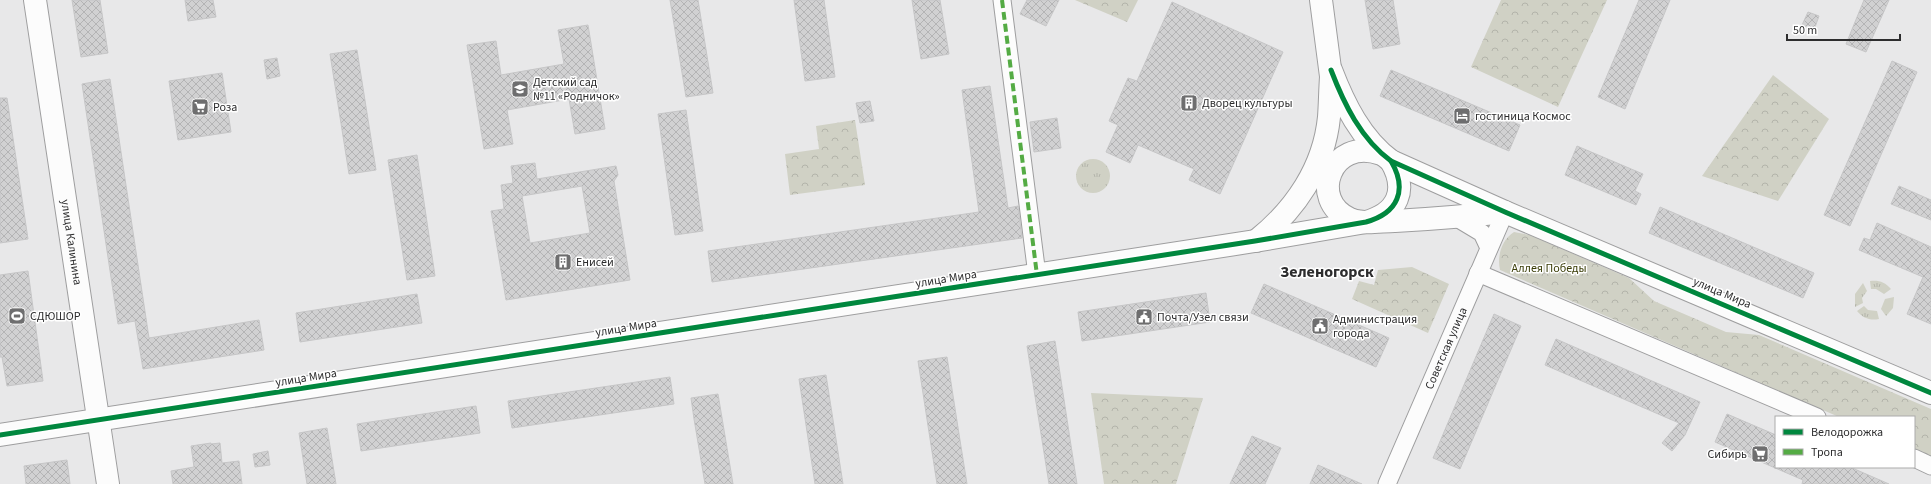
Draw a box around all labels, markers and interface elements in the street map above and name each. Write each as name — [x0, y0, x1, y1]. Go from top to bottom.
scale bar — [1787, 16, 1900, 42]
text: 50 m — [1793, 22, 1817, 39]
place label: Детский сад №11 «Родничок» — [533, 74, 620, 105]
school or university icon: Детский сад №11 «Родничок» — [510, 79, 530, 99]
building icon: Дворец культуры — [1179, 93, 1199, 113]
place label: Дворец культуры — [1202, 95, 1293, 112]
supermarket icon: Роза — [190, 97, 210, 117]
place label: Роза — [213, 99, 237, 116]
hotel icon: гостиница Космос — [1452, 106, 1472, 126]
place label: гостиница Космос — [1475, 108, 1571, 125]
street label: улица Калинина — [57, 198, 86, 286]
building icon: Енисей — [553, 252, 573, 272]
place label: Енисей — [576, 254, 614, 271]
park label: Аллея Победы — [1511, 260, 1587, 277]
district label: Зеленогорск — [1280, 261, 1374, 283]
street label: улица Мира — [914, 266, 978, 292]
street label: улица Мира — [1690, 273, 1754, 313]
street label: Советская улица — [1421, 304, 1471, 392]
sports icon: СДЮШОР — [7, 306, 27, 326]
public building icon: Почта/Узел связи — [1134, 307, 1154, 327]
place label: СДЮШОР — [30, 308, 81, 325]
place label: Почта/Узел связи — [1157, 309, 1249, 326]
place label: Администрация города — [1333, 311, 1417, 342]
street label: улица Мира — [594, 315, 658, 341]
public building icon: Администрация города — [1310, 316, 1330, 336]
street label: улица Мира — [274, 365, 338, 391]
legend — [1775, 416, 1915, 468]
text: Велодорожка — [1811, 424, 1883, 441]
supermarket icon: Сибирь — [1750, 444, 1770, 464]
text: Тропа — [1811, 444, 1843, 461]
place label: Сибирь — [1708, 446, 1747, 463]

